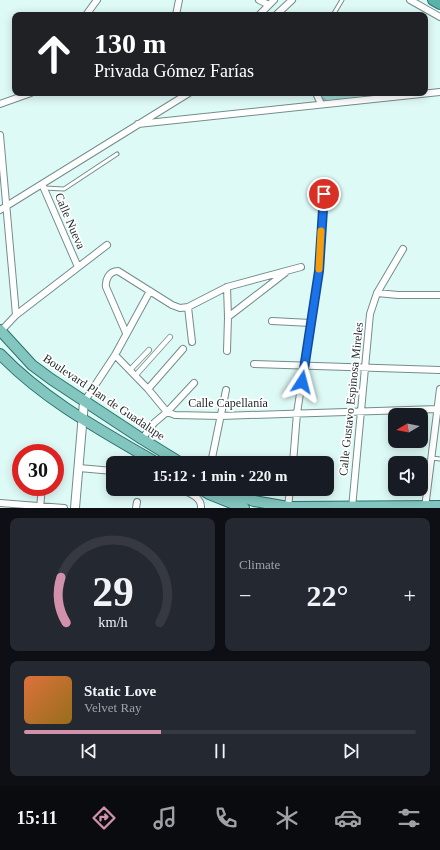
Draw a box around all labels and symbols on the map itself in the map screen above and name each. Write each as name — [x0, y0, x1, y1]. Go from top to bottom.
pin — [307, 177, 341, 211]
street label: Calle Nueva — [52, 191, 88, 252]
street label: Calle Gustavo Espinosa Mireles — [336, 321, 366, 476]
street label: Boulevard Plan de Guadalupe — [41, 351, 167, 443]
position arrow — [281, 361, 323, 403]
street label: Calle Capellanía — [188, 396, 268, 410]
north arrow — [388, 408, 428, 448]
speed limit sign: 30 — [12, 444, 64, 496]

